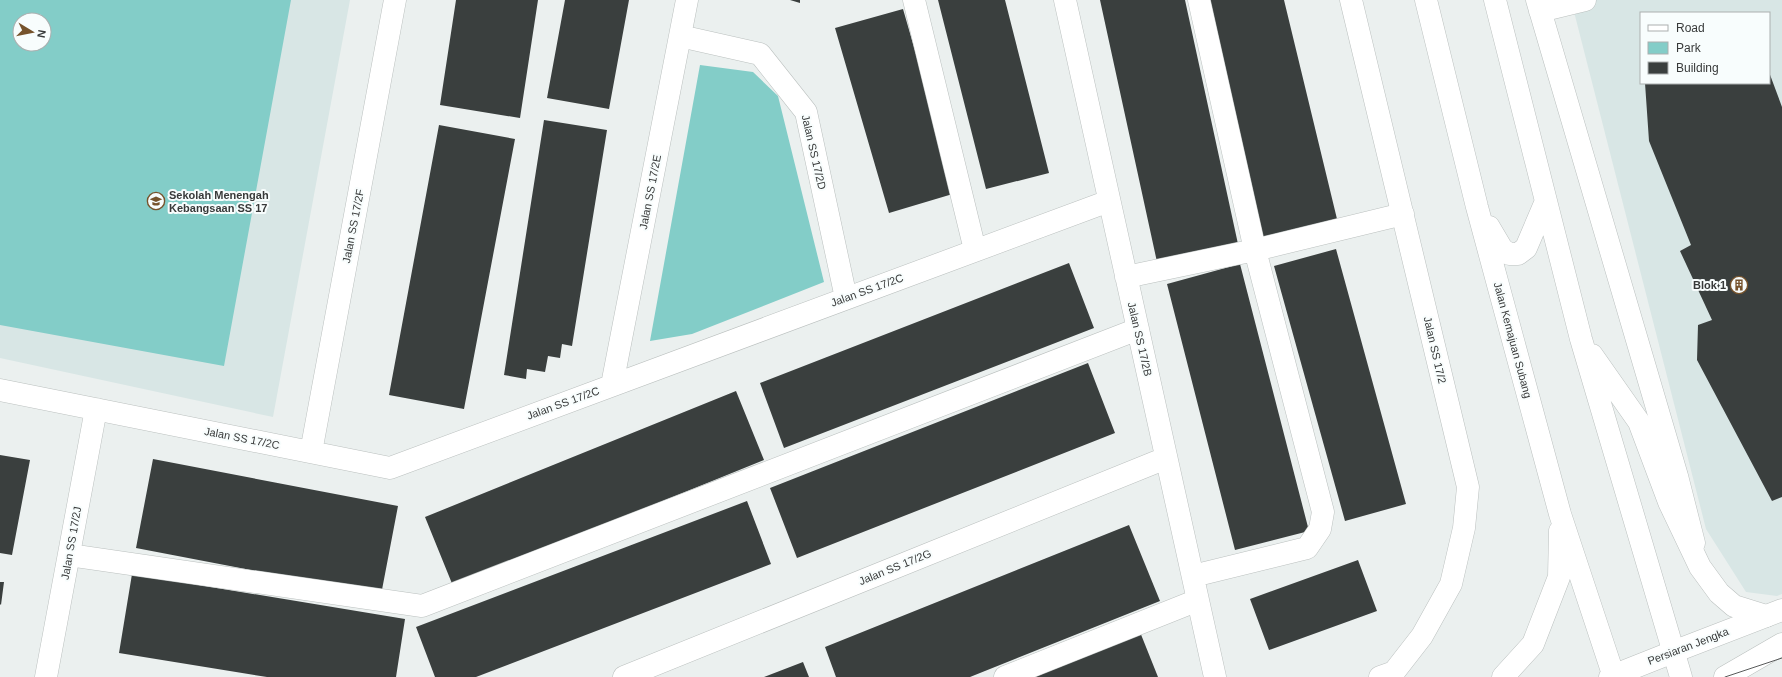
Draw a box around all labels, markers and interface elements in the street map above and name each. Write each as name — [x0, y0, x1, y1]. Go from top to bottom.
north arrow — [12, 12, 52, 52]
legend — [1640, 12, 1770, 84]
text: Road — [1676, 21, 1705, 35]
text: N — [35, 29, 48, 39]
text: Park — [1676, 41, 1702, 55]
text: Building — [1676, 61, 1719, 75]
street label: Jalan SS 17/2D — [800, 113, 828, 191]
street label: Jalan SS 17/2E — [637, 154, 663, 230]
street label: Jalan SS 17/2F — [340, 188, 366, 264]
place label: Sekolah Menengah Kebangsaan SS 17 — [169, 189, 269, 214]
school or university icon: Sekolah Menengah Kebangsaan SS 17 — [146, 191, 166, 211]
street label: Jalan SS 17/2C — [829, 271, 905, 309]
building icon: Blok 1 — [1729, 275, 1749, 295]
place label: Blok 1 — [1693, 279, 1726, 291]
street label: Jalan Kemajuan Subang — [1492, 281, 1534, 399]
street label: Jalan SS 17/2B — [1126, 301, 1154, 377]
street label: Jalan SS 17/2 — [1421, 315, 1449, 385]
street label: Jalan SS 17/2C — [525, 384, 601, 422]
street label: Jalan SS 17/2C — [203, 425, 281, 451]
street label: Jalan SS 17/2J — [59, 506, 83, 580]
street label: Jalan SS 17/2G — [857, 547, 933, 587]
street label: Persiaran Jengka — [1646, 625, 1731, 667]

